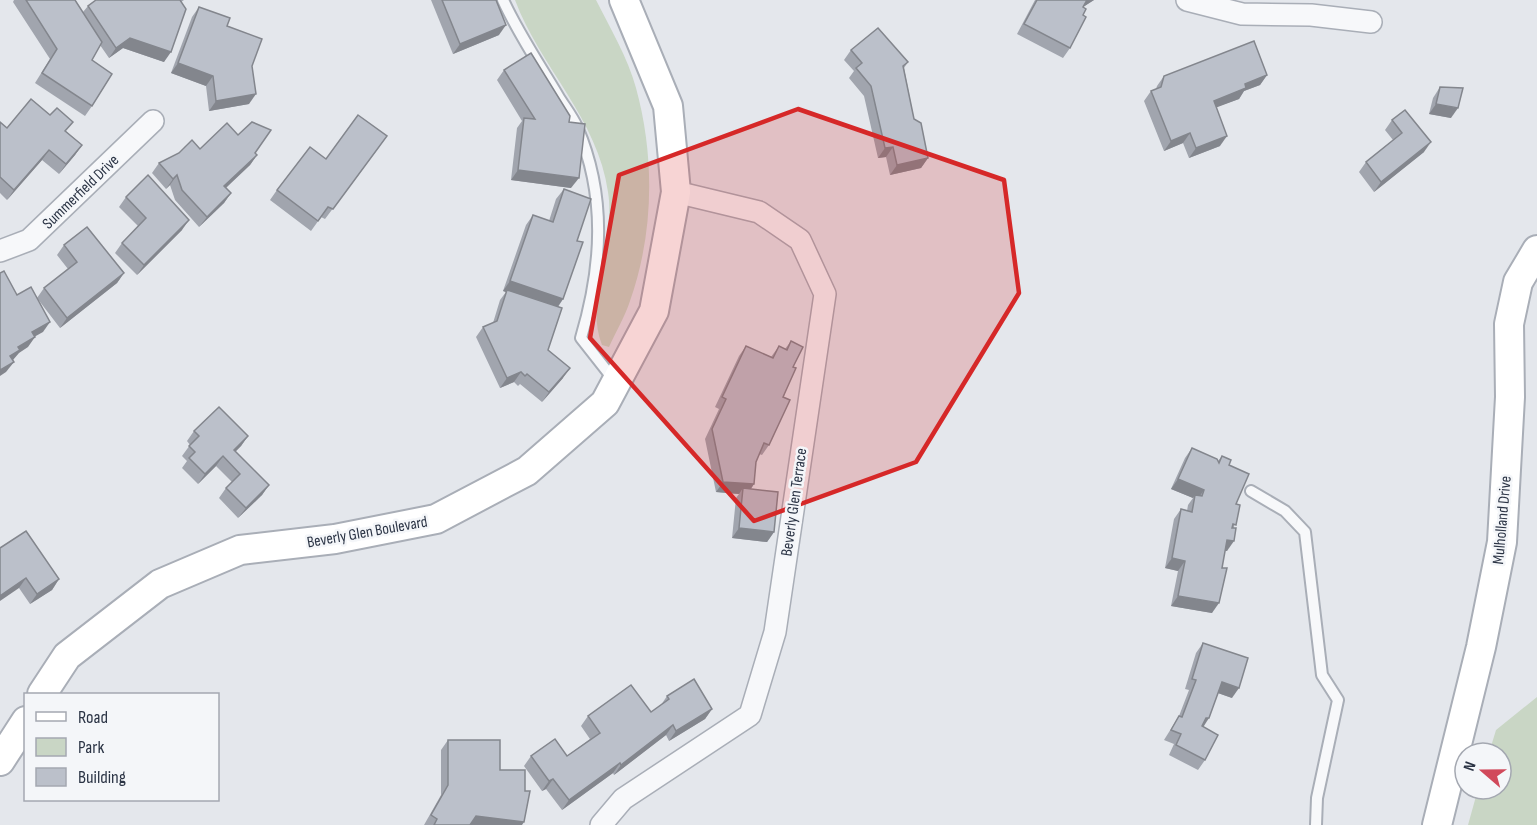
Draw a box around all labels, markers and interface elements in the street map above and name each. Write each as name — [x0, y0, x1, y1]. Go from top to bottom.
street label: Summerfield Drive — [39, 151, 123, 233]
street label: Beverly Glen Terrace — [778, 447, 811, 557]
street label: Mulholland Drive — [1489, 475, 1516, 565]
street label: Beverly Glen Boulevard — [306, 513, 429, 552]
legend — [24, 693, 219, 801]
text: Road — [78, 707, 108, 728]
text: Park — [78, 737, 104, 758]
north arrow — [1453, 741, 1513, 801]
text: N — [1460, 759, 1481, 774]
text: Building — [78, 767, 126, 788]

